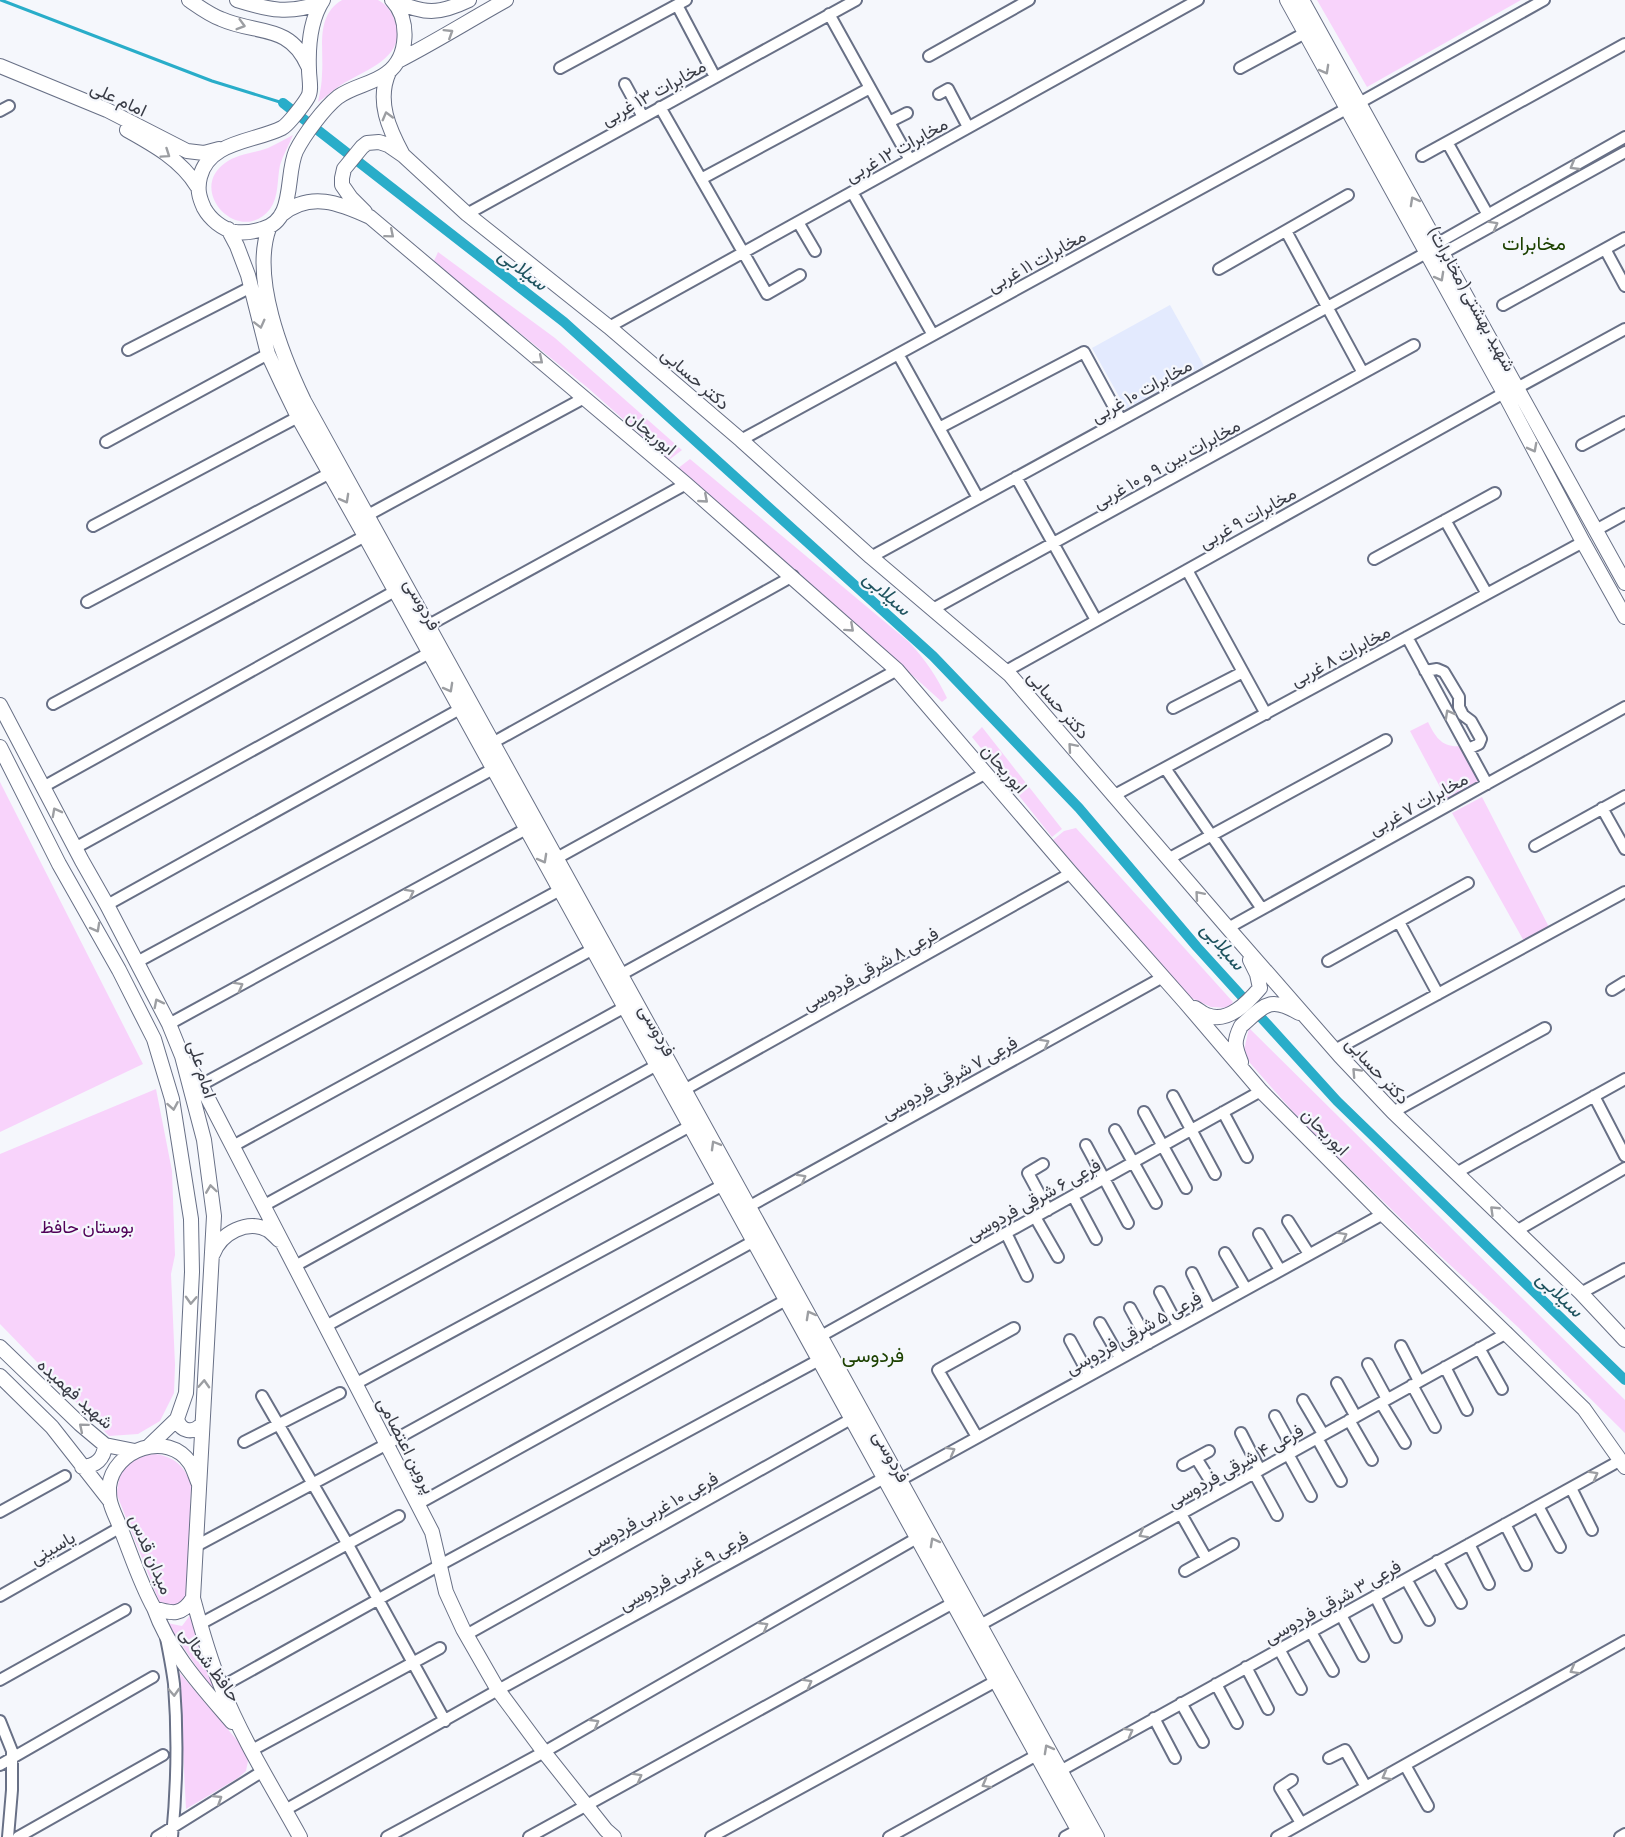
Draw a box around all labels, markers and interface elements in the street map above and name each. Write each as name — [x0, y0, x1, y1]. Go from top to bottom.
one-way arrow — [235, 18, 246, 30]
one-way arrow — [443, 28, 453, 40]
street label: مخابرات ۱۳ غربی — [597, 54, 710, 131]
one-way arrow — [1318, 63, 1329, 74]
street label: امام علی — [87, 75, 151, 122]
one-way arrow — [381, 111, 394, 121]
street label: مخابرات ۱۲ غربی — [841, 112, 952, 187]
one-way arrow — [159, 147, 170, 158]
one-way arrow — [1570, 159, 1580, 170]
one-way arrow — [1410, 197, 1421, 207]
one-way arrow — [1488, 221, 1498, 232]
street label: شهید بهشتی (مخابرات) — [1423, 222, 1522, 375]
street label: مخابرات ۱۱ غربی — [983, 224, 1090, 297]
one-way arrow — [383, 227, 394, 238]
district label: مخابرات — [1502, 230, 1566, 256]
water label: سیلابی — [493, 241, 554, 297]
one-way arrow — [1432, 271, 1444, 281]
one-way arrow — [252, 319, 265, 329]
street label: دکتر حسابی — [656, 342, 735, 415]
one-way arrow — [532, 352, 543, 363]
street label: مخابرات ۱۰ غربی — [1087, 353, 1196, 428]
street label: ابوریحان — [622, 405, 681, 460]
street label: مخابرات بین ۹ و ۱۰ غربی — [1088, 413, 1244, 513]
one-way arrow — [1526, 442, 1538, 453]
street label: مخابرات ۹ غربی — [1194, 481, 1300, 554]
one-way arrow — [697, 492, 708, 503]
one-way arrow — [338, 493, 349, 503]
water label: سیلابی — [858, 564, 918, 622]
street label: فردوسی — [399, 574, 446, 634]
street label: مخابرات ۸ غربی — [1286, 619, 1394, 691]
one-way arrow — [844, 621, 854, 632]
street label: دکتر حسابی — [1022, 665, 1095, 744]
one-way arrow — [442, 682, 453, 692]
one-way arrow — [1445, 710, 1456, 720]
street label: ابوریحان — [977, 739, 1032, 798]
one-way arrow — [1068, 743, 1079, 754]
street label: مخابرات ۷ غربی — [1365, 767, 1472, 840]
one-way arrow — [52, 808, 64, 819]
one-way arrow — [536, 853, 547, 863]
one-way arrow — [404, 889, 414, 900]
one-way arrow — [1195, 891, 1206, 902]
water label: سیلابی — [1195, 916, 1252, 976]
street label: فرعی ۸ شرقی فردوسی — [798, 921, 942, 1015]
one-way arrow — [89, 922, 100, 933]
one-way arrow — [233, 982, 243, 993]
one-way arrow — [154, 999, 165, 1009]
street label: فردوسی — [634, 1000, 681, 1060]
street label: فرعی ۷ شرقی فردوسی — [877, 1030, 1021, 1124]
street label: دکتر حسابی — [1341, 1032, 1415, 1109]
street label: امام علی — [182, 1037, 222, 1101]
one-way arrow — [1039, 1039, 1050, 1050]
one-way arrow — [1352, 1069, 1363, 1080]
one-way arrow — [166, 1102, 178, 1111]
street label: ابوریحان — [1297, 1103, 1354, 1160]
one-way arrow — [711, 1141, 723, 1151]
street label: فرعی ۶ شرقی فردوسی — [962, 1153, 1105, 1246]
one-way arrow — [795, 1174, 806, 1185]
one-way arrow — [205, 1185, 217, 1194]
one-way arrow — [1490, 1206, 1500, 1217]
park label: بوستان حافظ — [40, 1215, 134, 1238]
one-way arrow — [1336, 1232, 1347, 1243]
water label: سیلابی — [1531, 1265, 1590, 1323]
street label: فرعی ۵ شرقی فردوسی — [1061, 1285, 1205, 1379]
one-way arrow — [184, 1295, 197, 1304]
one-way arrow — [806, 1311, 817, 1322]
district label: فردوسی — [842, 1342, 904, 1368]
street label: شهید فهمیده — [33, 1353, 119, 1434]
one-way arrow — [198, 1379, 211, 1388]
street label: پروین اعتصامی — [371, 1393, 441, 1498]
street label: فرعی ۴ شرقی فردوسی — [1163, 1419, 1307, 1512]
one-way arrow — [79, 1423, 90, 1434]
street label: فردوسی — [868, 1426, 915, 1486]
one-way arrow — [945, 1447, 955, 1458]
street label: فرعی ۱۰ غربی فردوسی — [580, 1466, 722, 1559]
one-way arrow — [1588, 1471, 1598, 1482]
street label: میدان قدس — [124, 1511, 179, 1598]
street label: یاسینی — [25, 1525, 79, 1570]
street label: فرعی ۹ غربی فردوسی — [614, 1525, 752, 1616]
one-way arrow — [1139, 1527, 1149, 1539]
one-way arrow — [930, 1537, 941, 1548]
street label: فرعی ۳ شرقی فردوسی — [1259, 1554, 1405, 1649]
one-way arrow — [758, 1621, 768, 1633]
street label: حافظ شمالی — [175, 1622, 246, 1707]
one-way arrow — [1570, 1663, 1580, 1674]
one-way arrow — [802, 1679, 812, 1690]
one-way arrow — [167, 1688, 180, 1697]
one-way arrow — [589, 1718, 599, 1730]
one-way arrow — [1123, 1728, 1133, 1739]
one-way arrow — [1044, 1745, 1055, 1755]
one-way arrow — [1381, 1769, 1392, 1780]
one-way arrow — [631, 1773, 642, 1784]
one-way arrow — [981, 1776, 992, 1788]
one-way arrow — [212, 1795, 222, 1807]

